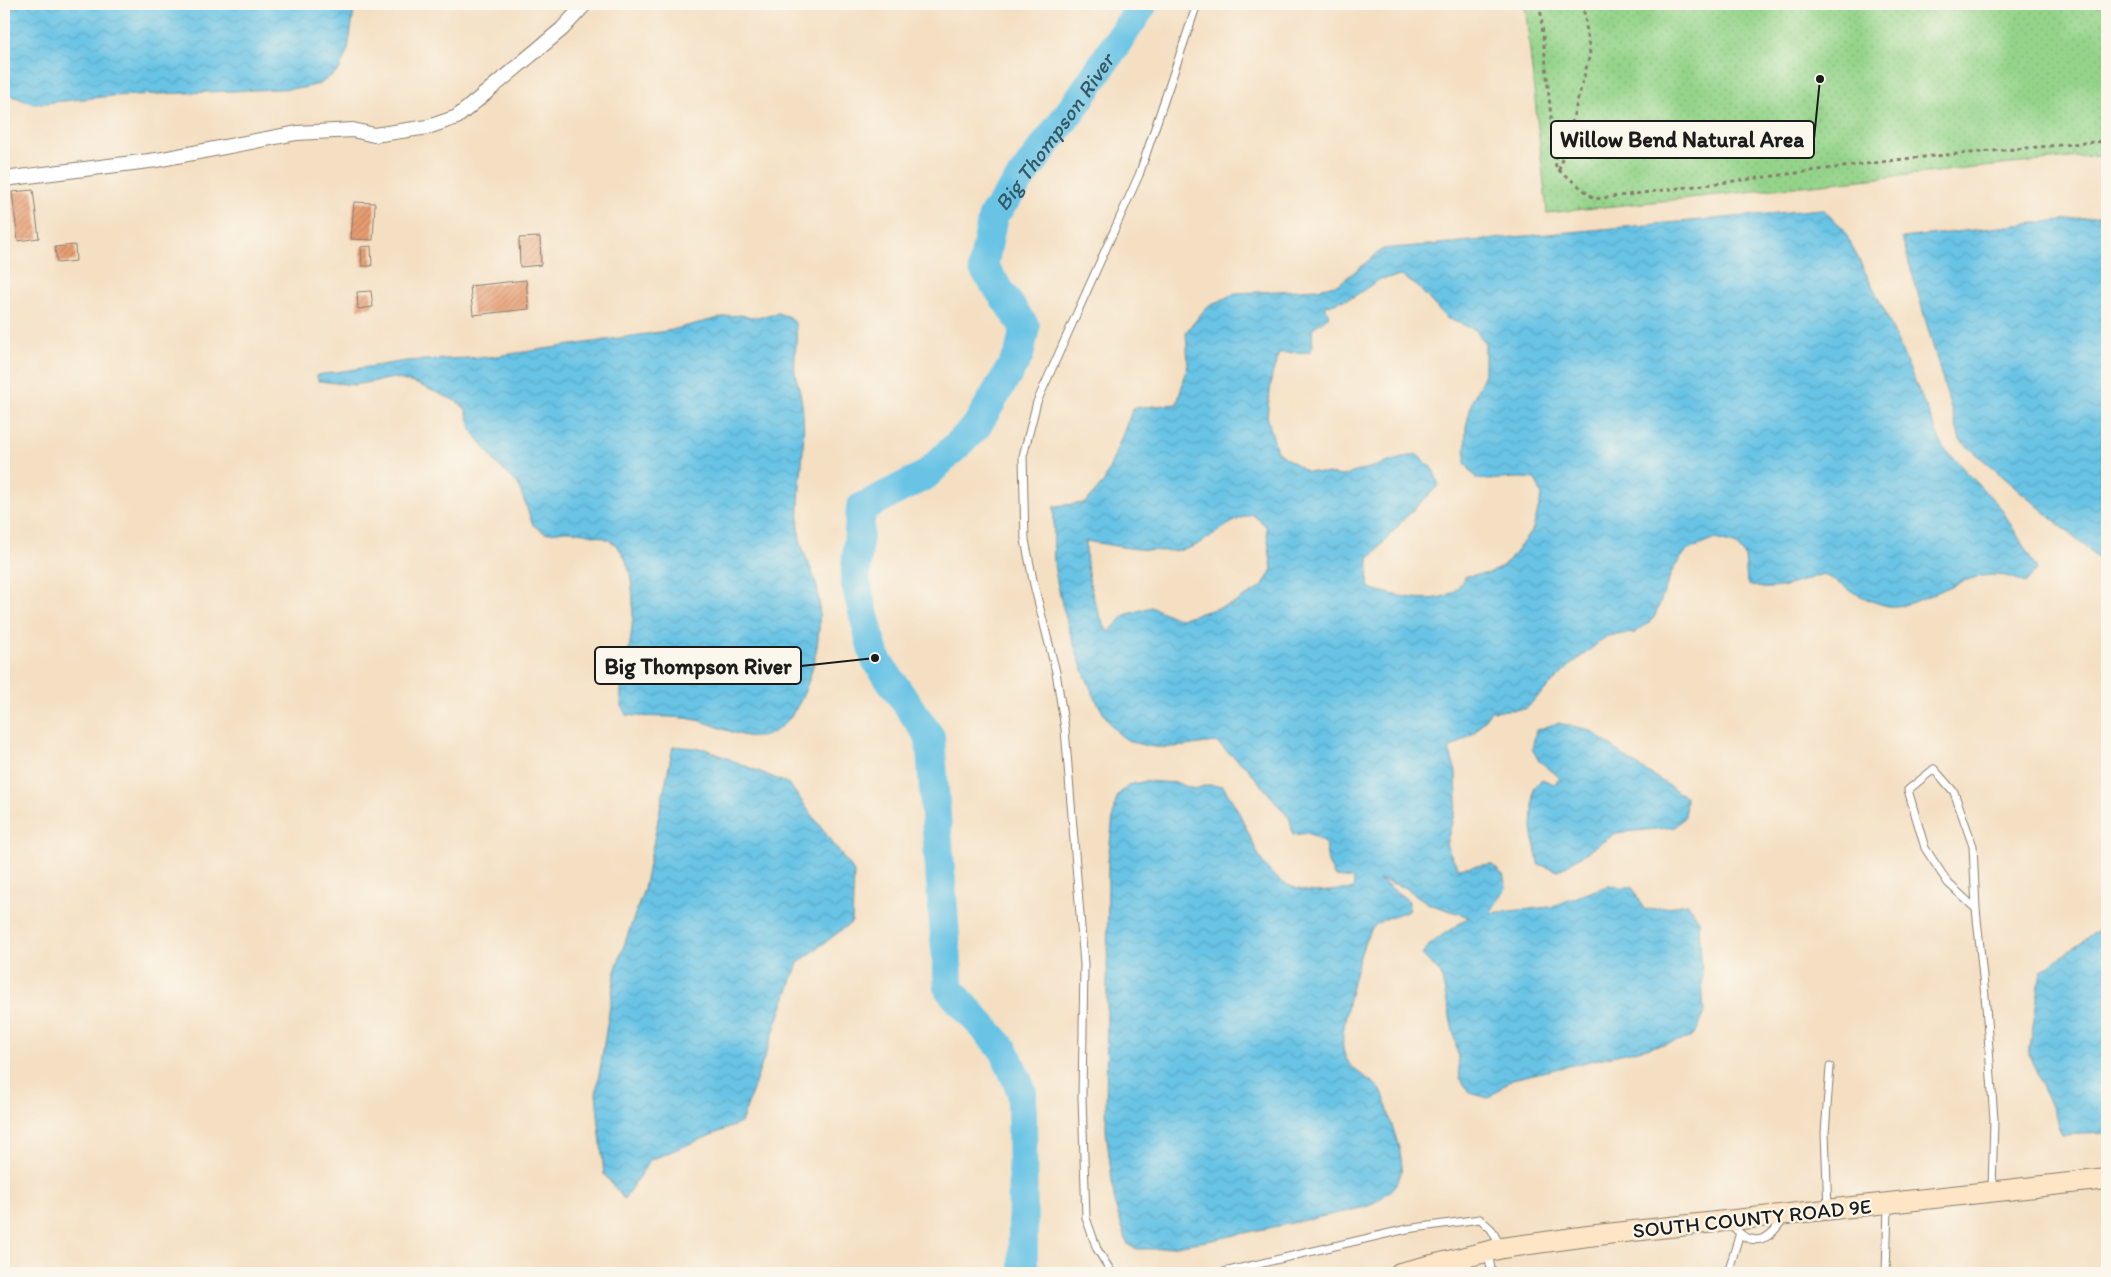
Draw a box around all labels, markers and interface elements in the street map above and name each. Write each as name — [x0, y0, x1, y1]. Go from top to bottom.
water label: Big Thompson River — [988, 46, 1121, 216]
callout: Willow Bend Natural Area — [1551, 121, 1814, 158]
text: Willow Bend Natural Area — [1560, 126, 1804, 153]
callout: Big Thompson River — [595, 647, 801, 684]
text: Big Thompson River — [604, 653, 792, 680]
street label: SOUTH COUNTY ROAD 9E — [1631, 1193, 1873, 1243]

